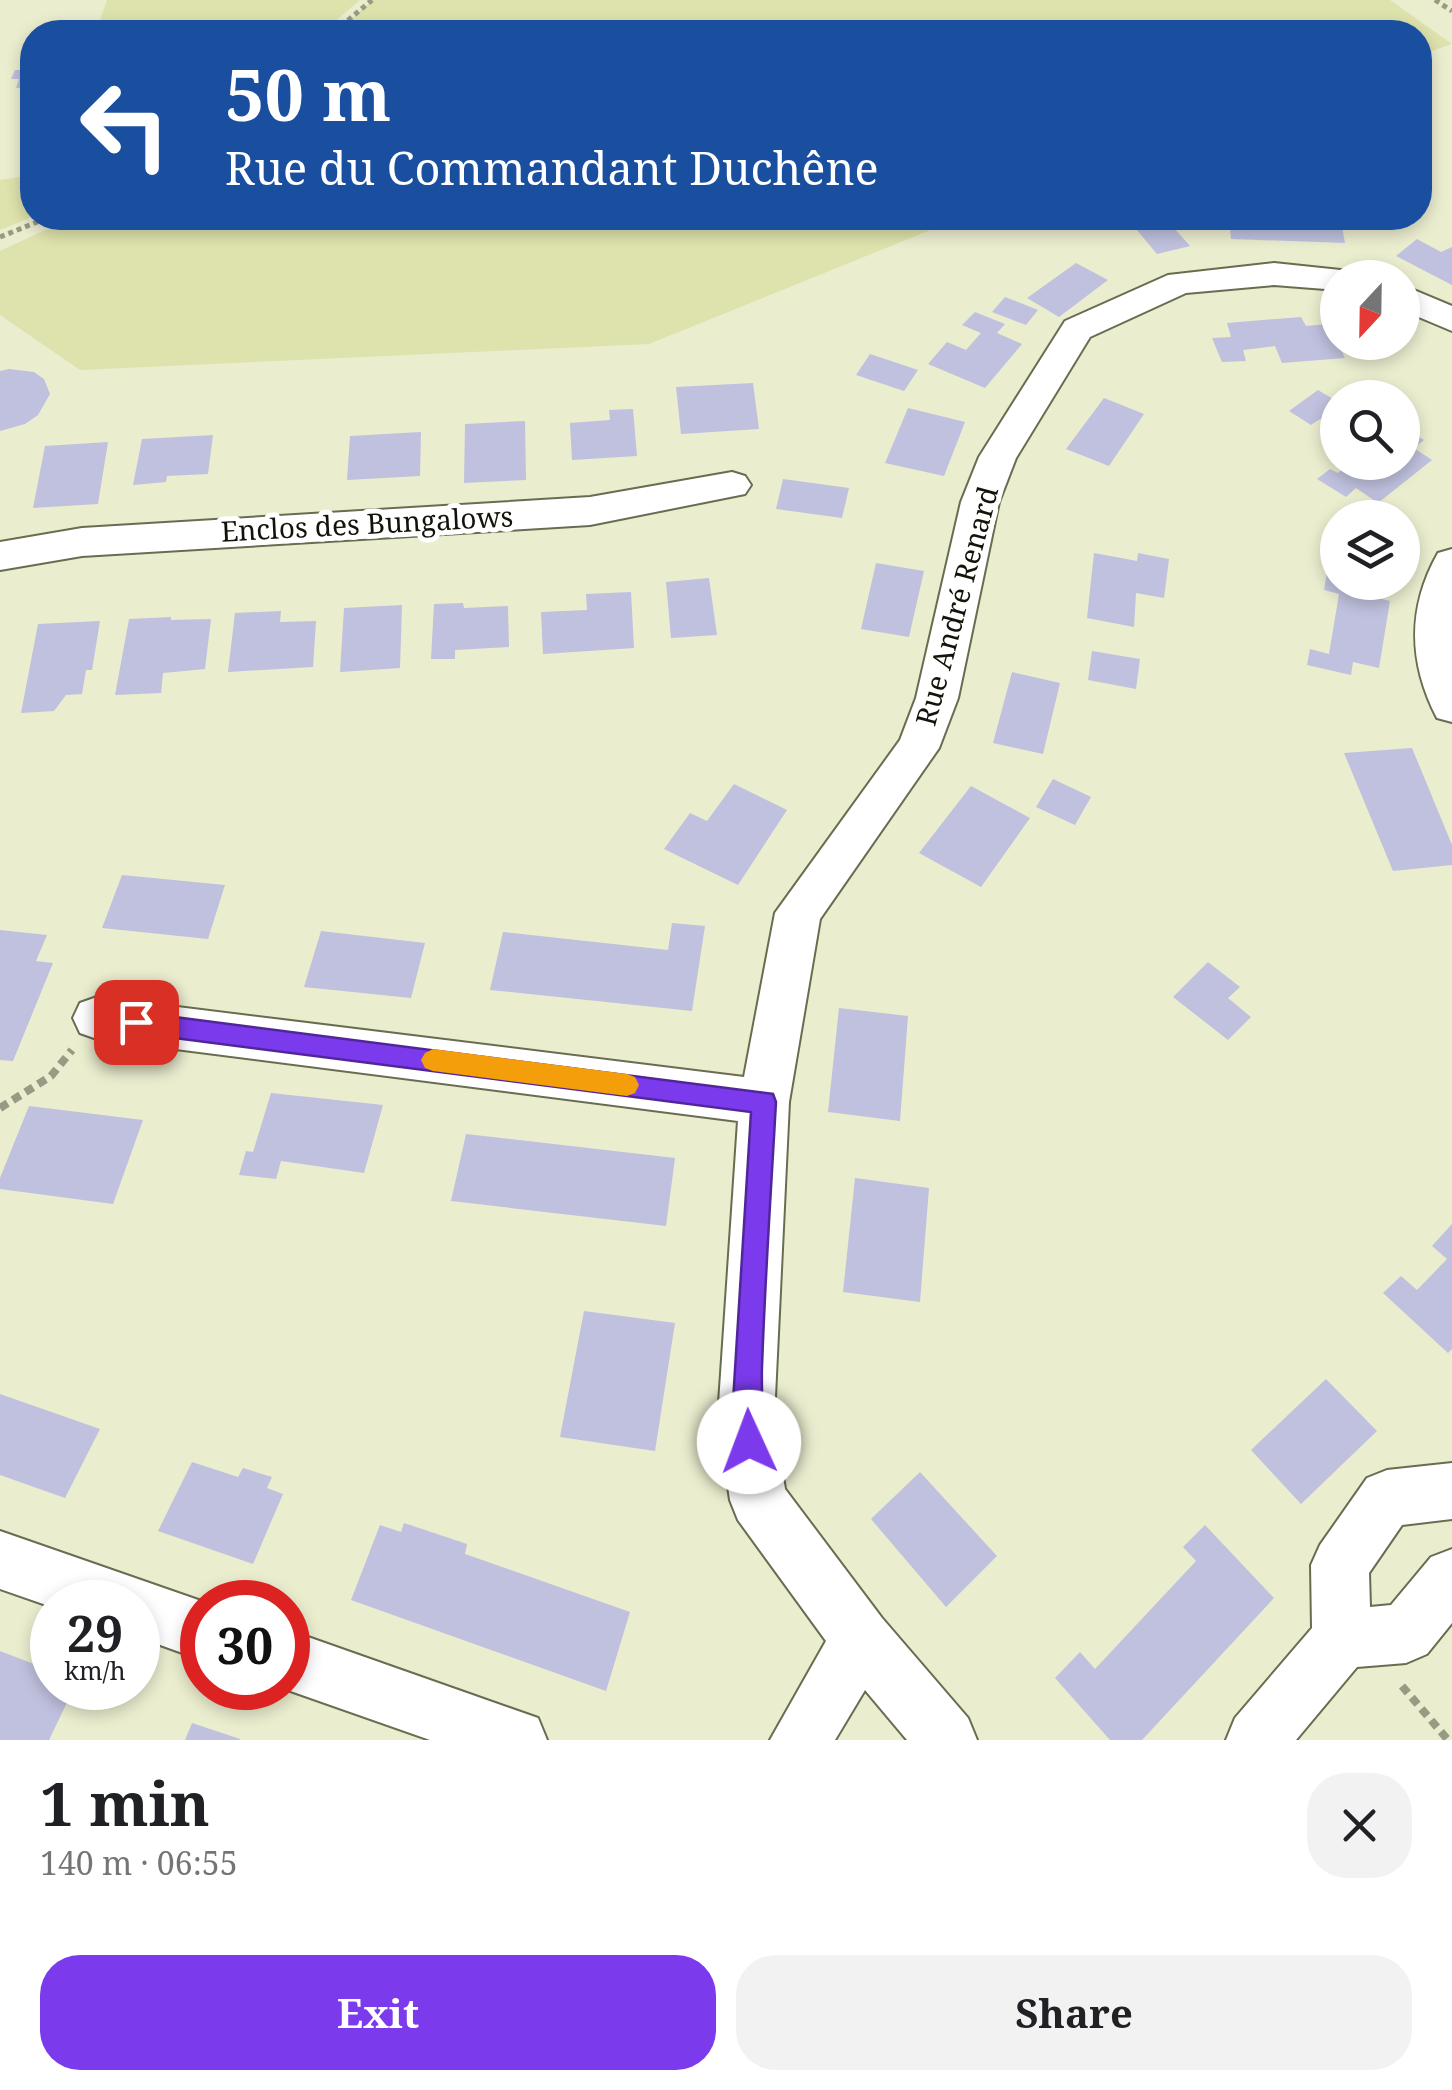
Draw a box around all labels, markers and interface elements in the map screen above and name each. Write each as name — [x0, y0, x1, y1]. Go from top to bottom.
text: 50 m — [225, 46, 391, 142]
icon: left — [60, 60, 190, 190]
text: Rue du Commandant Duchêne — [225, 137, 879, 198]
north arrow — [1320, 260, 1420, 360]
map controls — [1320, 260, 1420, 600]
button: search — [1320, 380, 1420, 480]
street label: Rue André Renard — [906, 482, 1006, 730]
street label: Enclos des Bungalows — [220, 496, 514, 550]
button: layers — [1320, 500, 1420, 600]
pin — [94, 980, 179, 1065]
icon: arrive — [109, 995, 164, 1050]
position arrow — [697, 1390, 801, 1494]
speed limit sign: 30 — [180, 1580, 310, 1710]
text: 29 — [67, 1599, 123, 1667]
text: km/h — [64, 1653, 126, 1687]
text: 1 min — [40, 1762, 210, 1844]
button: close — [1307, 1773, 1412, 1878]
text: 140 m · 06:55 — [40, 1841, 238, 1884]
button: Exit — [40, 1955, 716, 2070]
button: Share — [736, 1955, 1412, 2070]

